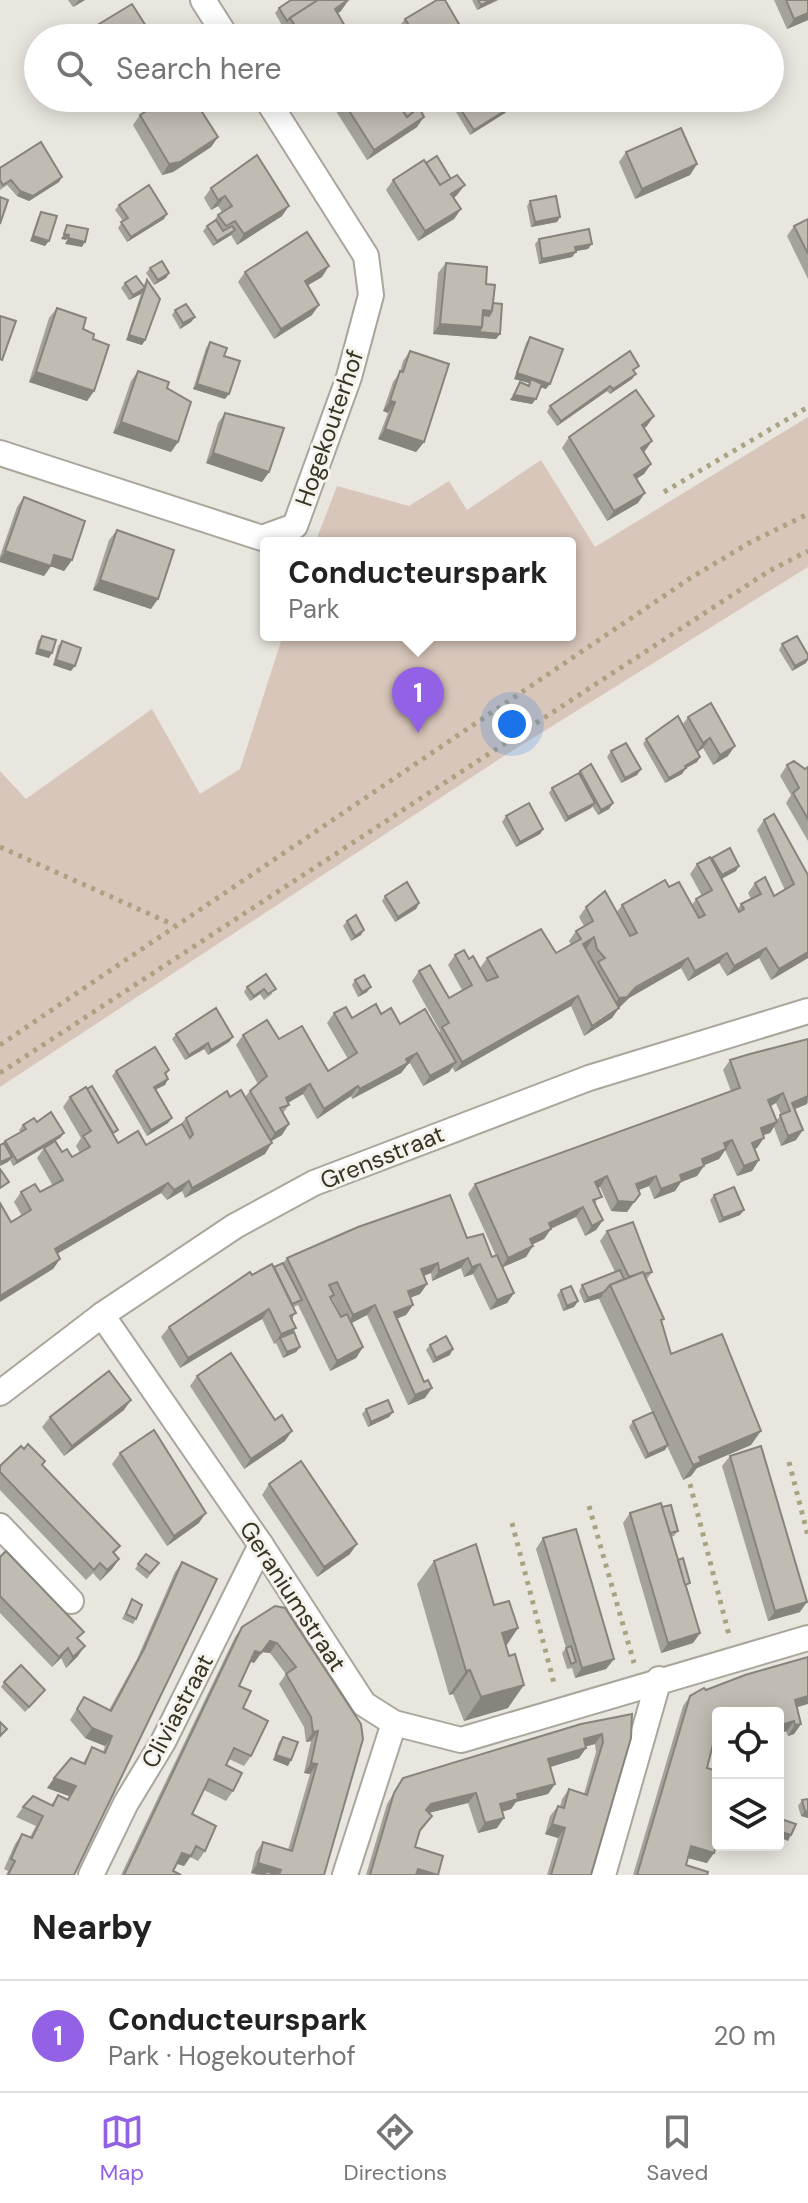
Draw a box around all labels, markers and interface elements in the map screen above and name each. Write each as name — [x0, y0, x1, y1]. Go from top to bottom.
search box — [24, 24, 784, 112]
icon: search — [52, 46, 96, 90]
text: Search here — [116, 49, 282, 88]
street label: Hogekouterhof — [288, 346, 370, 510]
popup — [260, 537, 576, 641]
text: Conducteurspark — [288, 553, 548, 592]
text: Park — [288, 592, 340, 626]
pin: 1 — [392, 667, 444, 733]
your location — [492, 704, 532, 744]
street label: Grensstraat — [315, 1118, 449, 1196]
street label: Geraniumstraat — [233, 1515, 353, 1677]
street label: Cliviastraat — [134, 1649, 220, 1773]
map controls — [712, 1707, 784, 1851]
button: locate — [712, 1707, 784, 1779]
button: layers — [712, 1779, 784, 1851]
text: Nearby — [32, 1905, 152, 1950]
text: Conducteurspark — [108, 2000, 367, 2039]
text: 1 — [53, 2019, 63, 2053]
text: 20 m — [713, 2019, 776, 2053]
text: Park · Hogekouterhof — [108, 2039, 356, 2073]
tab: Map — [100, 2110, 144, 2187]
tab: Directions — [344, 2110, 447, 2187]
tab: Saved — [647, 2110, 708, 2187]

